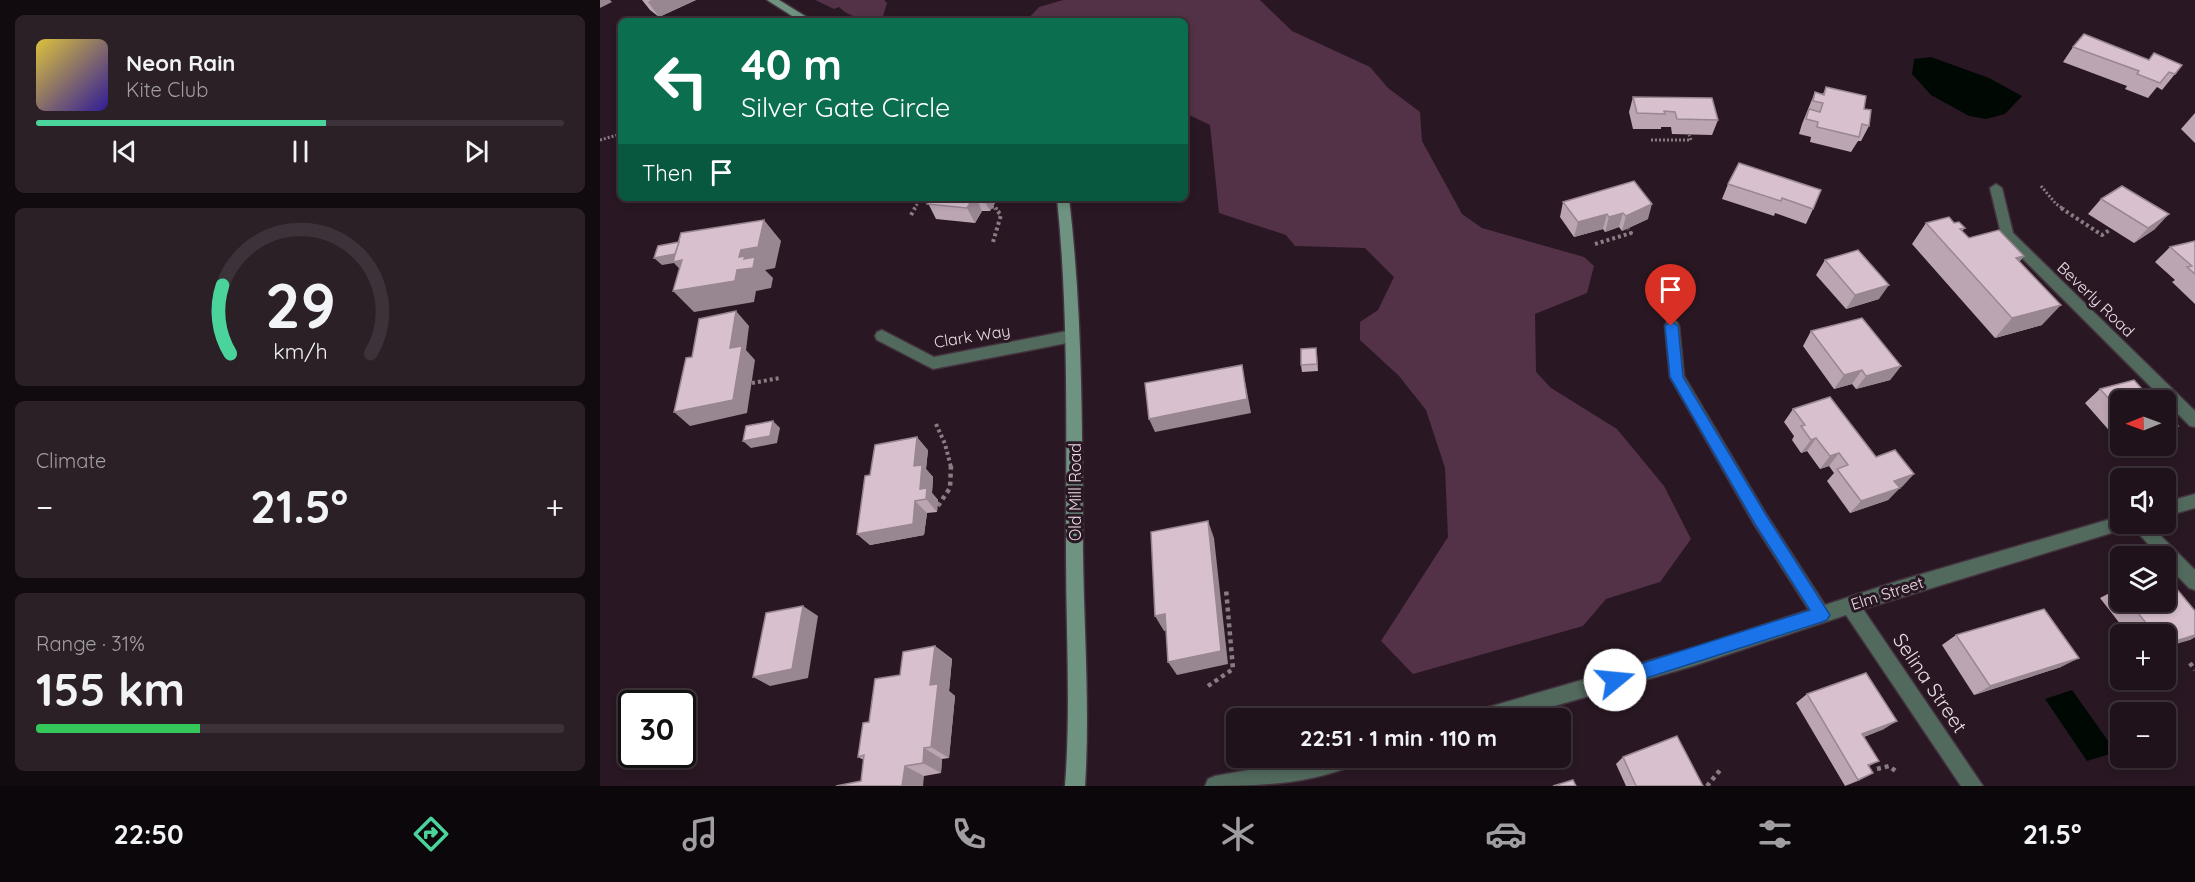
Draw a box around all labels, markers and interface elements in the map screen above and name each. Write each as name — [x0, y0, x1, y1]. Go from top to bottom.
text: 40 m — [741, 38, 842, 91]
icon: left — [642, 42, 720, 120]
text: Neon Rain — [126, 49, 235, 77]
text: Kite Club — [126, 77, 208, 102]
text: Silver Gate Circle — [741, 90, 950, 124]
icon: previous — [108, 135, 141, 168]
icon: pause — [284, 135, 317, 168]
icon: next — [460, 135, 493, 168]
icon: arrive — [705, 156, 738, 189]
text: Then — [642, 159, 693, 187]
street label: Beverly Road — [2053, 257, 2139, 341]
pin — [1645, 264, 1696, 326]
text: 29 — [265, 266, 335, 344]
icon: arrive — [1654, 273, 1687, 306]
street label: Clark Way — [932, 320, 1012, 352]
text: km/h — [273, 338, 327, 364]
north arrow — [2110, 390, 2176, 456]
map controls — [2110, 390, 2176, 768]
street label: Old Mill Road — [1065, 443, 1085, 541]
text: Climate — [36, 448, 106, 473]
button: sound — [2110, 468, 2176, 534]
text: 21.5° — [250, 478, 348, 534]
text: − — [36, 486, 53, 527]
text: + — [545, 486, 564, 527]
button: layers — [2110, 546, 2176, 612]
street label: Elm Street — [1848, 572, 1926, 614]
button: + — [2110, 624, 2176, 690]
street label: Selina Street — [1888, 628, 1973, 738]
text: Range · 31% — [36, 631, 145, 656]
position arrow — [1583, 648, 1647, 712]
text: 155 km — [36, 661, 185, 717]
speed limit sign: 30 — [618, 690, 696, 768]
button: − — [2110, 702, 2176, 768]
text: 22:51 · 1 min · 110 m — [1300, 724, 1497, 752]
icon: directions — [410, 813, 452, 855]
icon: music — [679, 813, 721, 855]
icon: phone — [948, 813, 990, 855]
icon: climate — [1217, 813, 1259, 855]
icon: car — [1485, 813, 1527, 855]
icon: filters — [1754, 813, 1796, 855]
text: 22:50 — [113, 817, 184, 851]
text: 21.5° — [2023, 817, 2082, 851]

